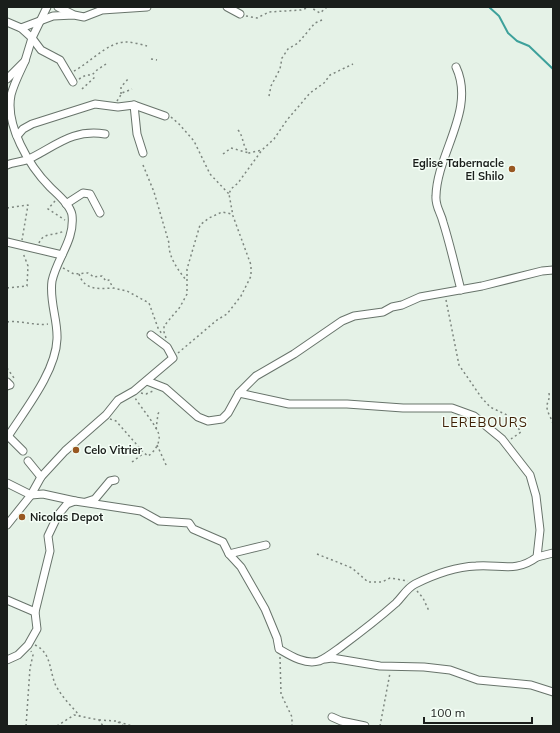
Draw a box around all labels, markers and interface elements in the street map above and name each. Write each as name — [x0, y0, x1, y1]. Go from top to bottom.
place label: Eglise Tabernacle El Shilo — [413, 156, 504, 183]
marker: Eglise Tabernacle El Shilo — [507, 164, 517, 174]
district label: LEREBOURS — [442, 414, 528, 430]
place label: Celo Vitrier — [84, 443, 143, 457]
marker: Celo Vitrier — [71, 445, 81, 455]
place label: Nicolas Depot — [30, 510, 103, 524]
marker: Nicolas Depot — [17, 512, 27, 522]
scale bar — [424, 699, 532, 725]
text: 100 m — [430, 705, 465, 720]

